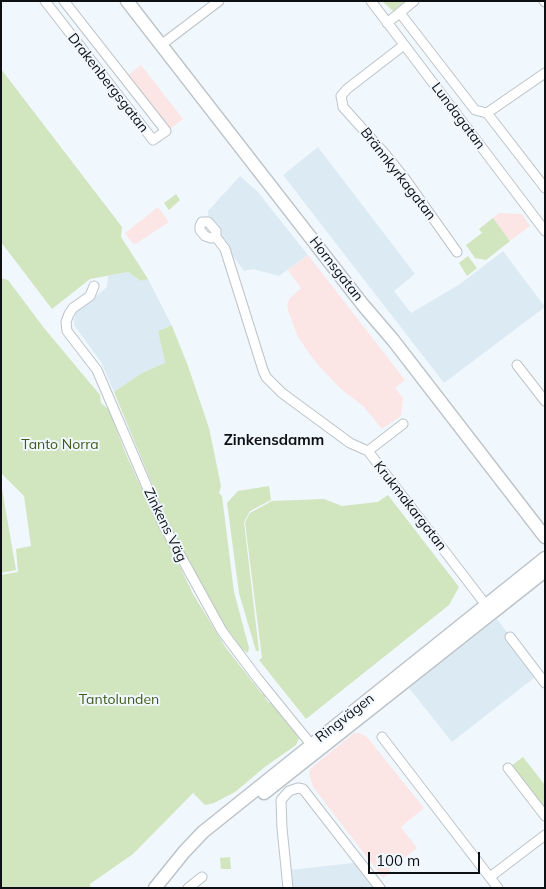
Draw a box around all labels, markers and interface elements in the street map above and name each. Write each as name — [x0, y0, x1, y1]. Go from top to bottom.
street label: Drakenbergsgatan — [64, 30, 152, 136]
street label: Lundagatan — [428, 79, 488, 153]
street label: Brännkyrkagatan — [357, 124, 439, 224]
street label: Hornsgatan — [306, 233, 366, 305]
district label: Zinkensdamm — [224, 431, 324, 449]
park label: Tanto Norra — [21, 437, 99, 453]
street label: Krukmakargatan — [370, 458, 450, 554]
street label: Zinkens Väg — [140, 485, 190, 565]
street label: Ringvägen — [312, 690, 378, 746]
park label: Tantolunden — [79, 692, 159, 708]
scale bar — [371, 842, 484, 874]
text: 100 m — [376, 851, 420, 870]

